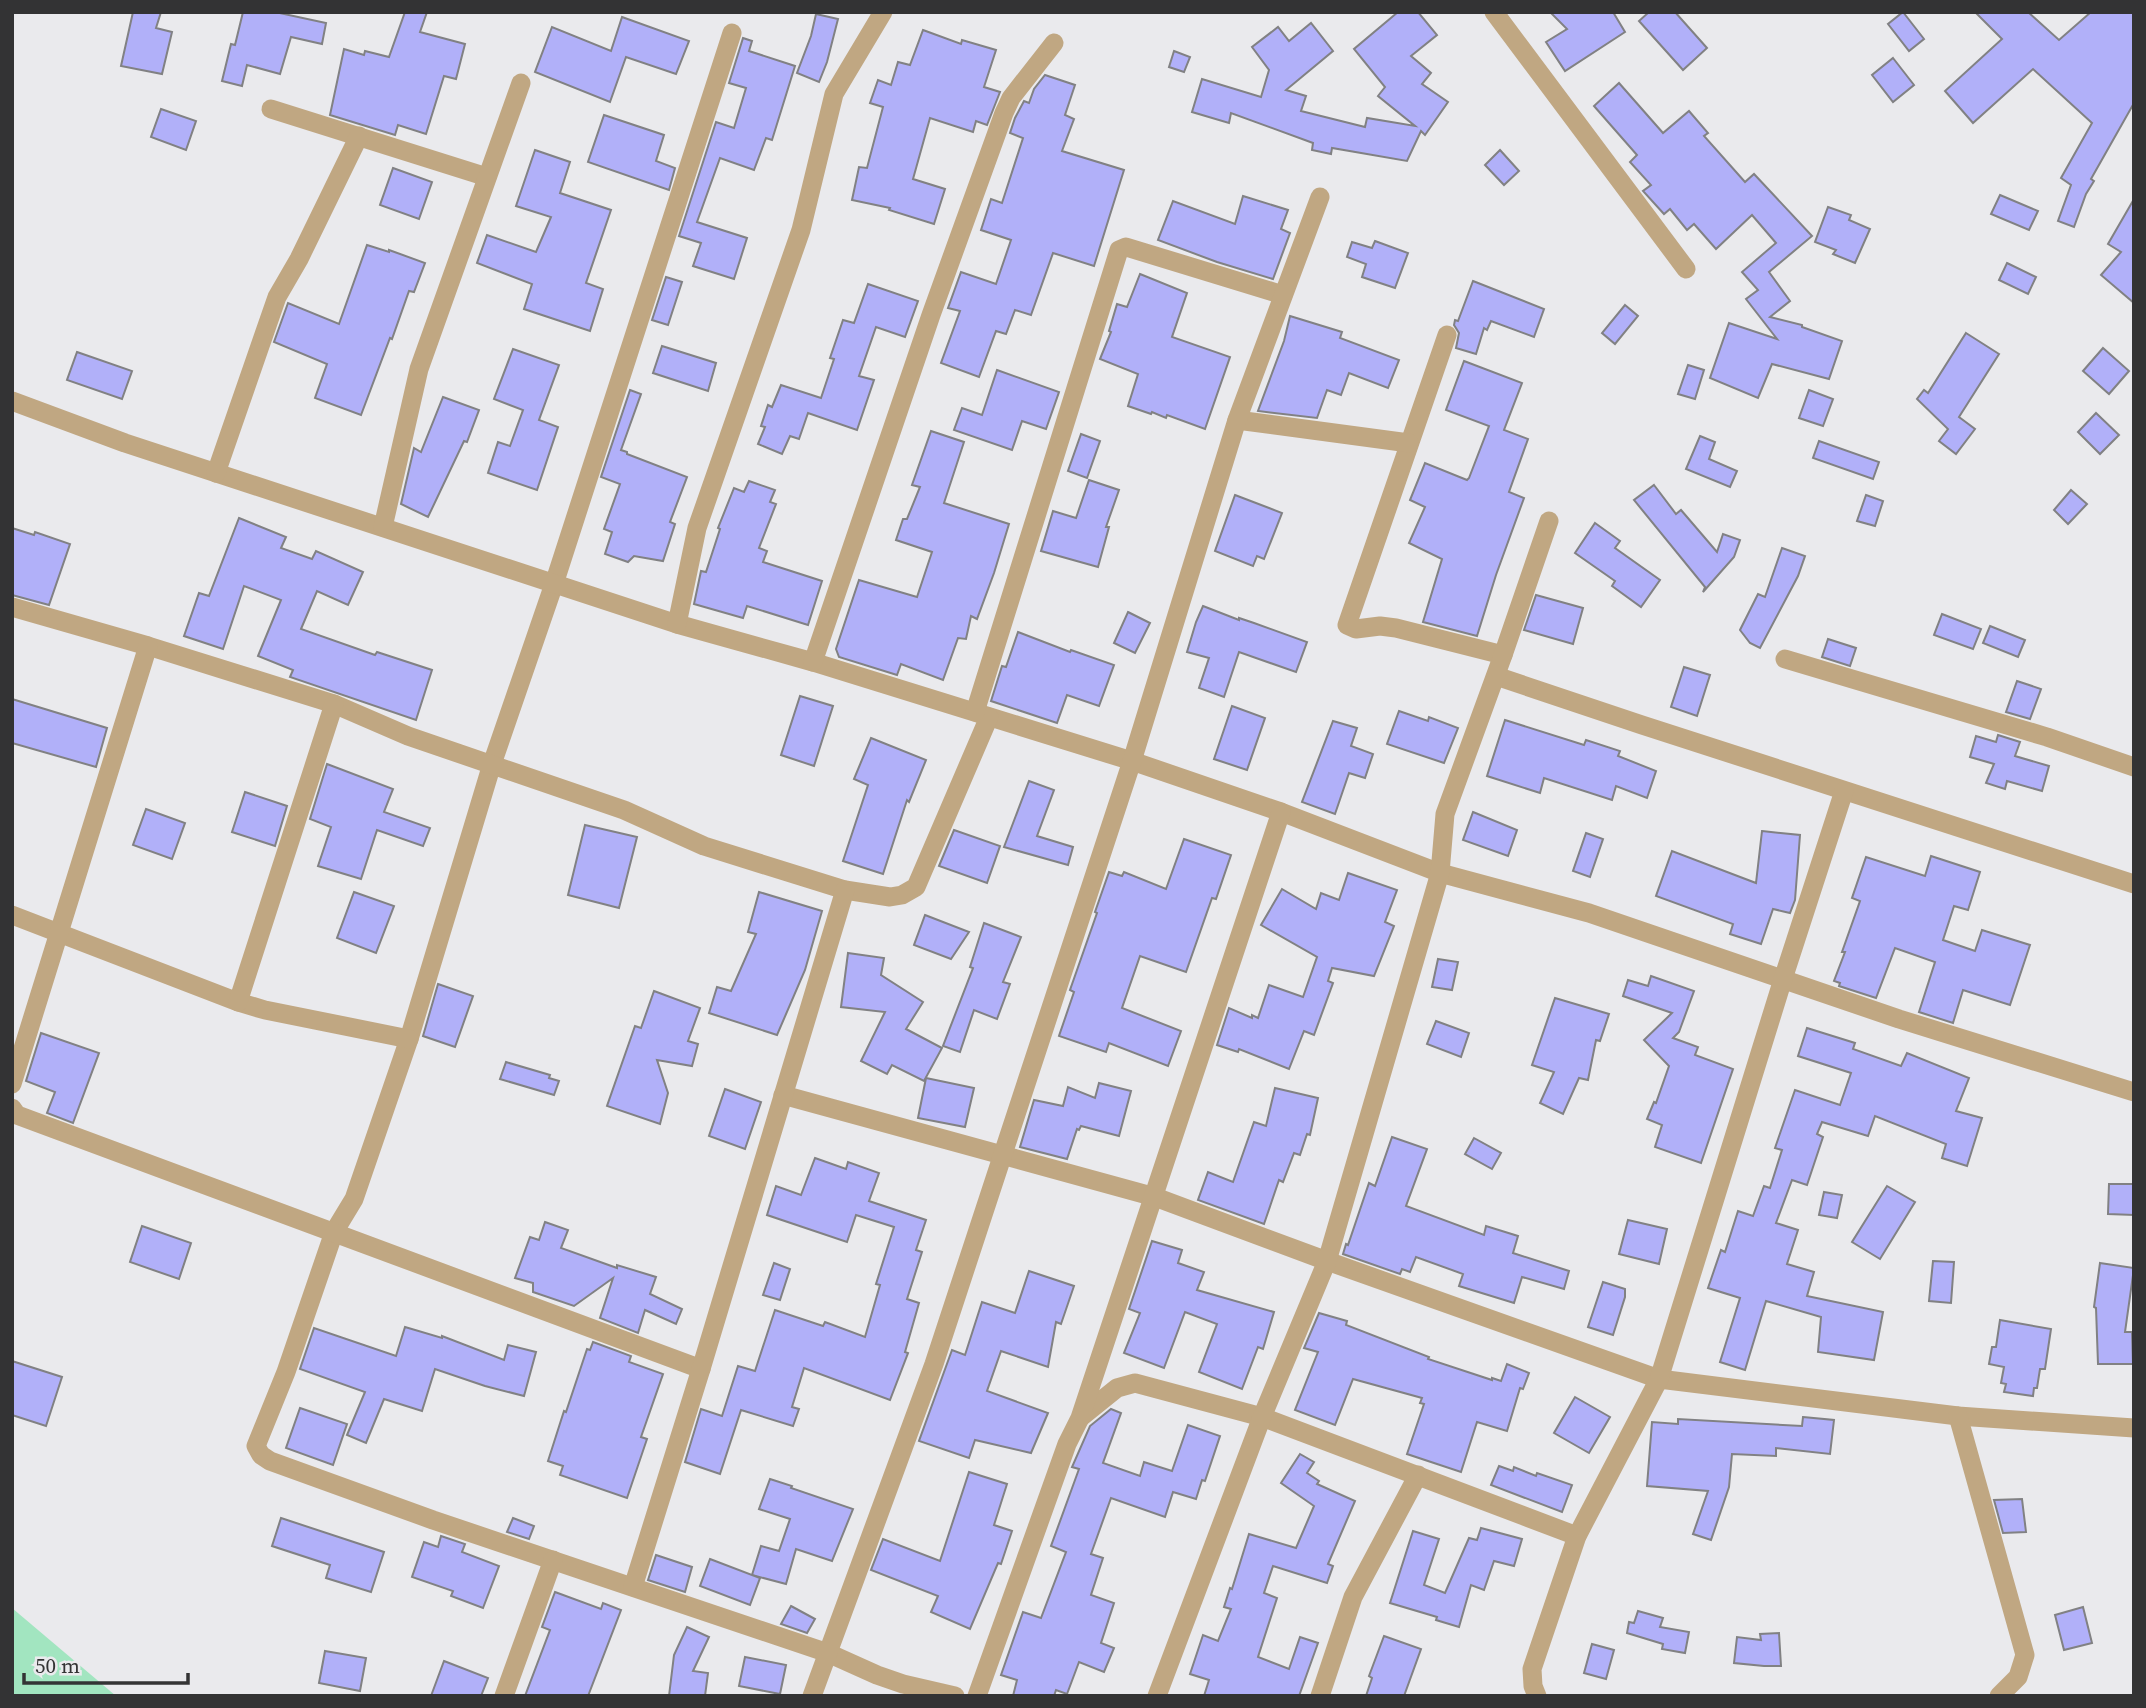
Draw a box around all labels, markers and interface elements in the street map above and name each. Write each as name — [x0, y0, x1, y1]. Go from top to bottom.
scale bar — [24, 1642, 189, 1686]
text: 50 m — [35, 1651, 80, 1680]

